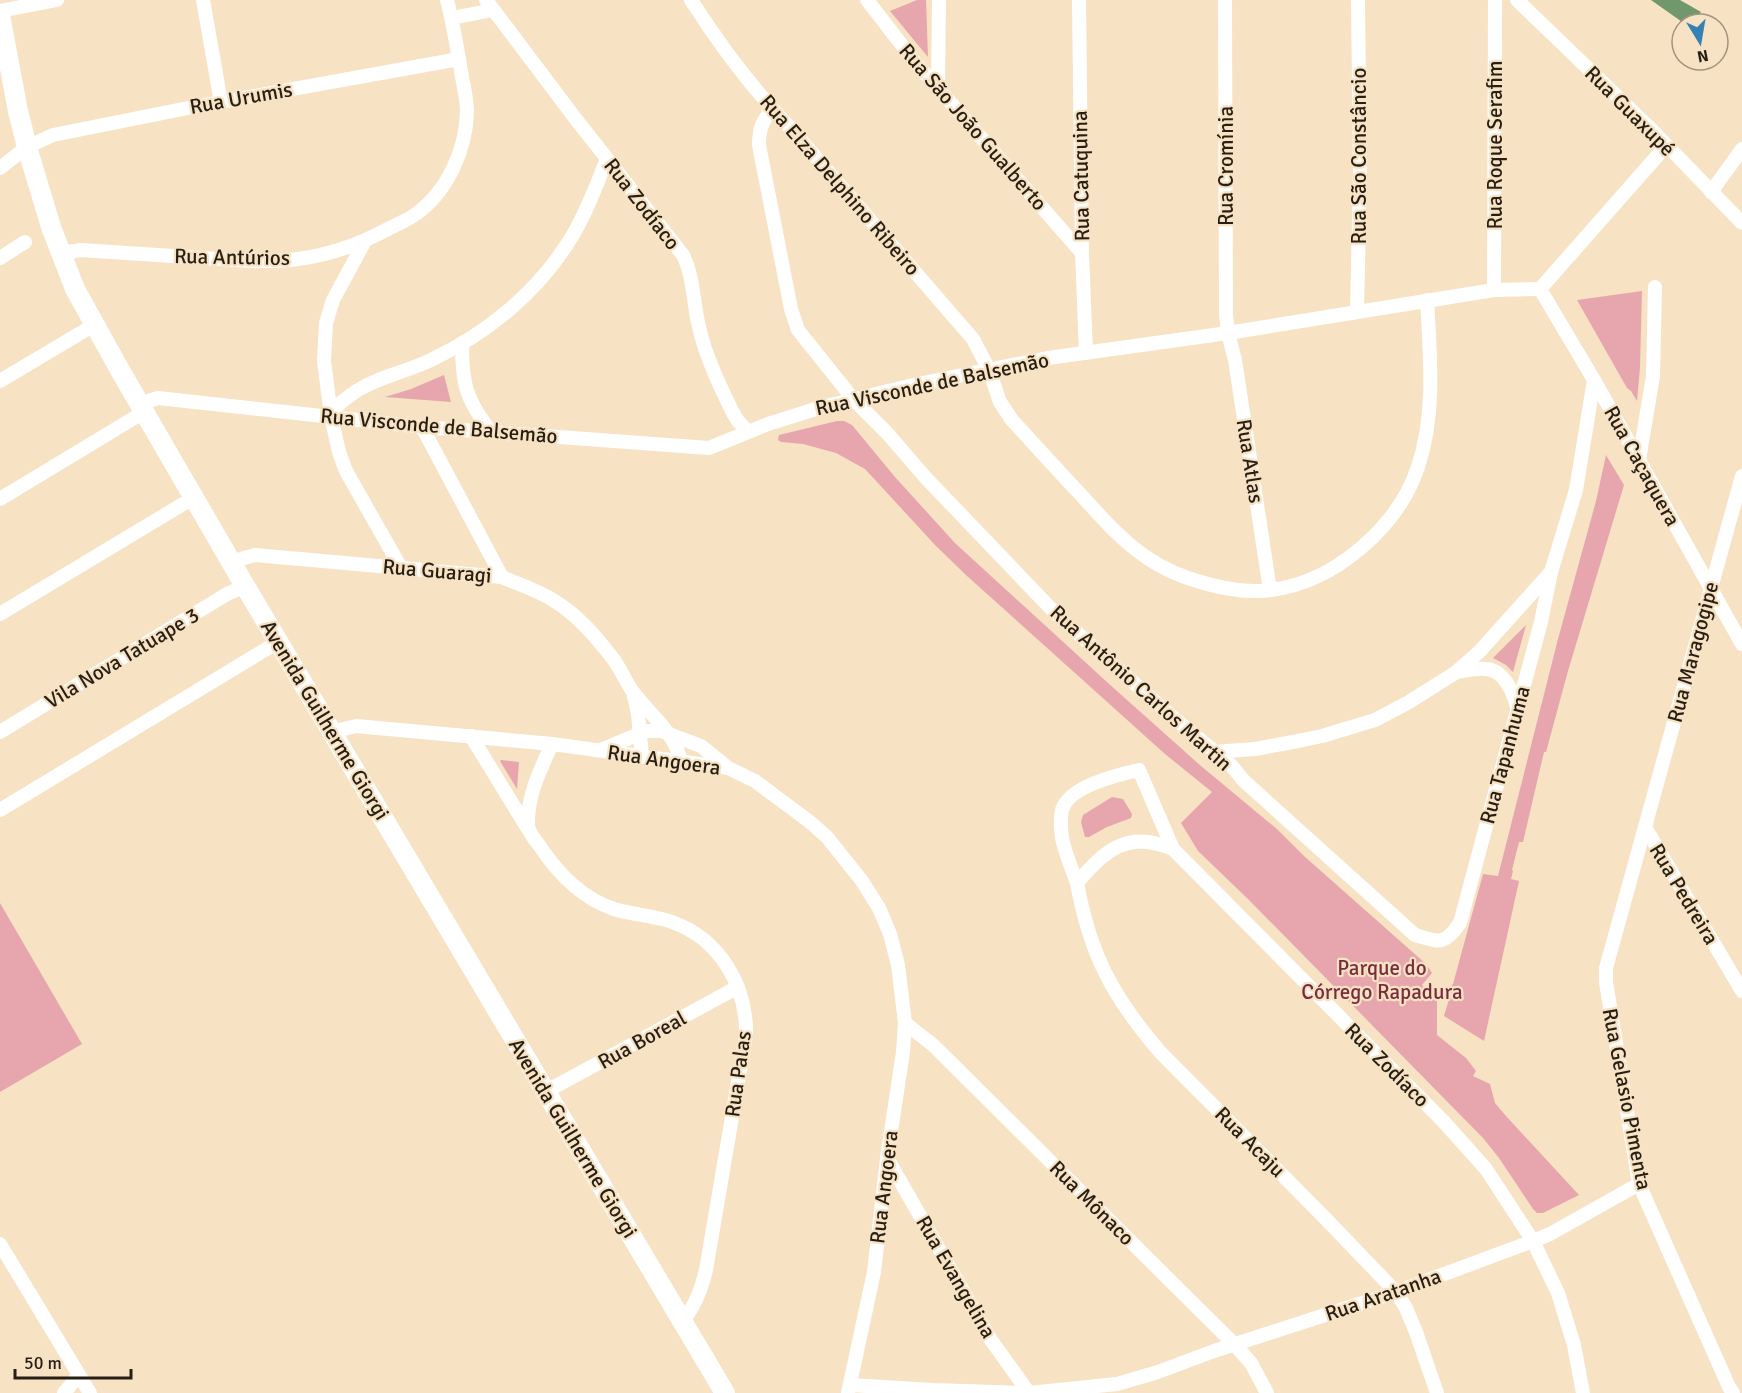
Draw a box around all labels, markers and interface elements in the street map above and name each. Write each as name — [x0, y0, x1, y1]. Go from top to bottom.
north arrow — [1670, 12, 1730, 72]
street label: Rua São João Gualberto — [893, 38, 1053, 216]
text: N — [1695, 45, 1710, 67]
street label: Rua Roque Serafim — [1482, 60, 1508, 230]
street label: Rua Guaxupé — [1579, 60, 1681, 162]
street label: Rua São Constâncio — [1346, 68, 1372, 244]
street label: Rua Urumis — [188, 76, 294, 120]
street label: Rua Elza Delphino Ribeiro — [754, 89, 926, 281]
street label: Rua Cromínia — [1213, 106, 1239, 226]
street label: Rua Catuquina — [1067, 110, 1095, 242]
street label: Rua Zodíaco — [598, 153, 686, 255]
street label: Rua Antúrios — [174, 243, 290, 271]
street label: Rua Visconde de Balsemão — [813, 347, 1051, 421]
street label: Rua Caçaquera — [1598, 401, 1686, 531]
street label: Rua Visconde de Balsemão — [319, 403, 559, 449]
street label: Rua Atlas — [1231, 417, 1269, 505]
street label: Rua Guaragi — [381, 553, 493, 589]
street label: Rua Maragogipe — [1662, 579, 1724, 725]
street label: Rua Antônio Carlos Martin — [1045, 599, 1237, 777]
street label: Vila Nova Tatuape 3 — [40, 602, 204, 714]
street label: Avenida Guilherme Giorgi — [255, 615, 395, 825]
street label: Rua Tapanhuma — [1474, 683, 1536, 827]
street label: Rua Angoera — [606, 739, 722, 781]
street label: Rua Pedreira — [1644, 839, 1724, 949]
park label: Parque do Córrego Rapadura — [1301, 955, 1463, 1005]
street label: Rua Boreal — [593, 1005, 691, 1075]
street label: Rua Gelasio Pimenta — [1597, 1006, 1657, 1192]
street label: Rua Zodíaco — [1339, 1017, 1435, 1113]
street label: Rua Palas — [719, 1029, 757, 1119]
street label: Avenida Guilherme Giorgi — [503, 1033, 643, 1243]
street label: Rua Acaju — [1209, 1101, 1291, 1183]
street label: Rua Angoera — [864, 1129, 904, 1245]
street label: Rua Mônaco — [1044, 1155, 1140, 1251]
street label: Rua Evangelina — [910, 1211, 1002, 1343]
street label: Rua Aratanha — [1321, 1263, 1445, 1327]
scale bar — [15, 1342, 130, 1380]
text: 50 m — [24, 1352, 62, 1374]

